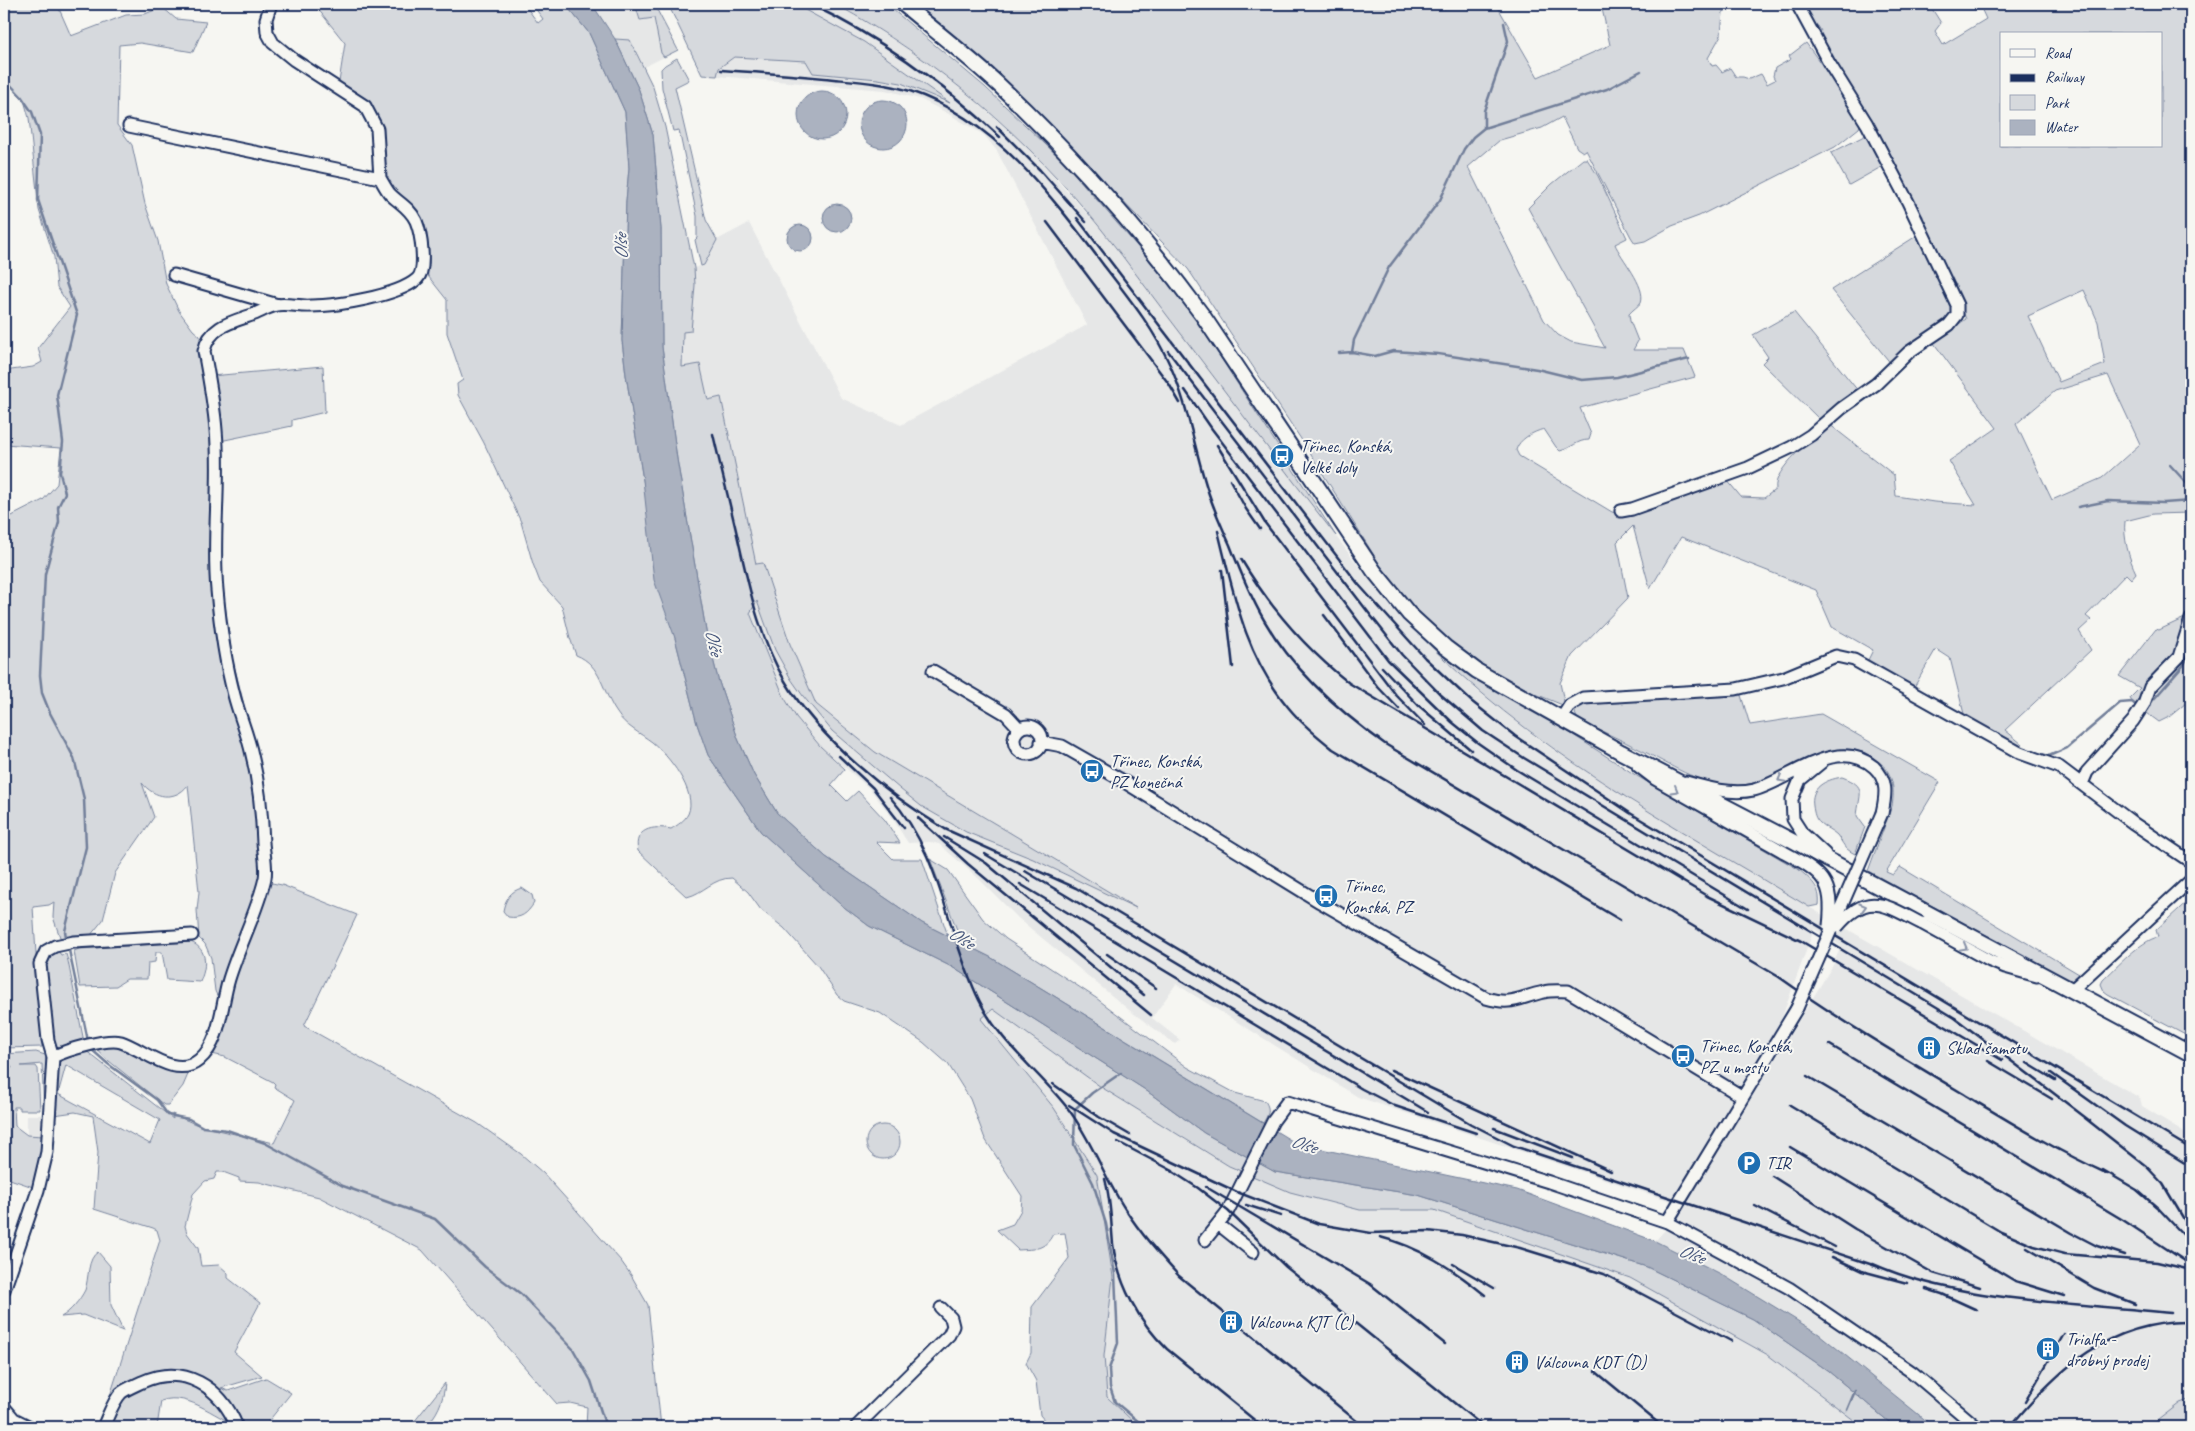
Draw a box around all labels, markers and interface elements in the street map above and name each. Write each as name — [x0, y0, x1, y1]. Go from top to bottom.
legend — [2000, 32, 2162, 148]
text: Road — [2045, 44, 2072, 63]
text: Railway — [2045, 68, 2086, 87]
text: Park — [2045, 94, 2070, 113]
text: Water — [2045, 118, 2079, 137]
water label: Olše — [608, 231, 633, 260]
place label: Třinec, Konská, Velké doly — [1300, 435, 1393, 478]
bus stop icon: Třinec, Konská, Velké doly — [1269, 443, 1295, 469]
water label: Olše — [700, 627, 729, 660]
place label: Třinec, Konská, PZ konečná — [1110, 750, 1203, 793]
bus stop icon: Třinec, Konská, PZ konečná — [1079, 758, 1105, 784]
one-way arrow — [1778, 772, 1787, 782]
one-way arrow — [1669, 784, 1678, 794]
place label: Třinec, Konská, PZ — [1344, 875, 1415, 918]
bus stop icon: Třinec, Konská, PZ — [1313, 883, 1339, 909]
one-way arrow — [1858, 902, 1867, 912]
water label: Olše — [944, 921, 981, 956]
one-way arrow — [1959, 940, 1968, 950]
place label: Třinec, Konská, PZ u mostu — [1700, 1035, 1793, 1078]
building icon: Sklad šamotu — [1916, 1035, 1942, 1061]
place label: Sklad šamotu — [1946, 1037, 2028, 1059]
bus stop icon: Třinec, Konská, PZ u mostu — [1670, 1043, 1696, 1069]
water label: Olše — [1288, 1129, 1322, 1160]
parking icon: TIR — [1736, 1150, 1762, 1176]
place label: TIR — [1766, 1152, 1793, 1174]
water label: Olše — [1675, 1238, 1711, 1271]
building icon: Válcovna KJT (C) — [1218, 1309, 1244, 1335]
place label: Válcovna KJT (C) — [1248, 1311, 1355, 1333]
place label: Trialfa - drobný prodej — [2066, 1328, 2151, 1371]
building icon: Trialfa - drobný prodej — [2035, 1336, 2061, 1362]
building icon: Válcovna KDT (D) — [1504, 1349, 1530, 1375]
place label: Válcovna KDT (D) — [1534, 1351, 1647, 1373]

